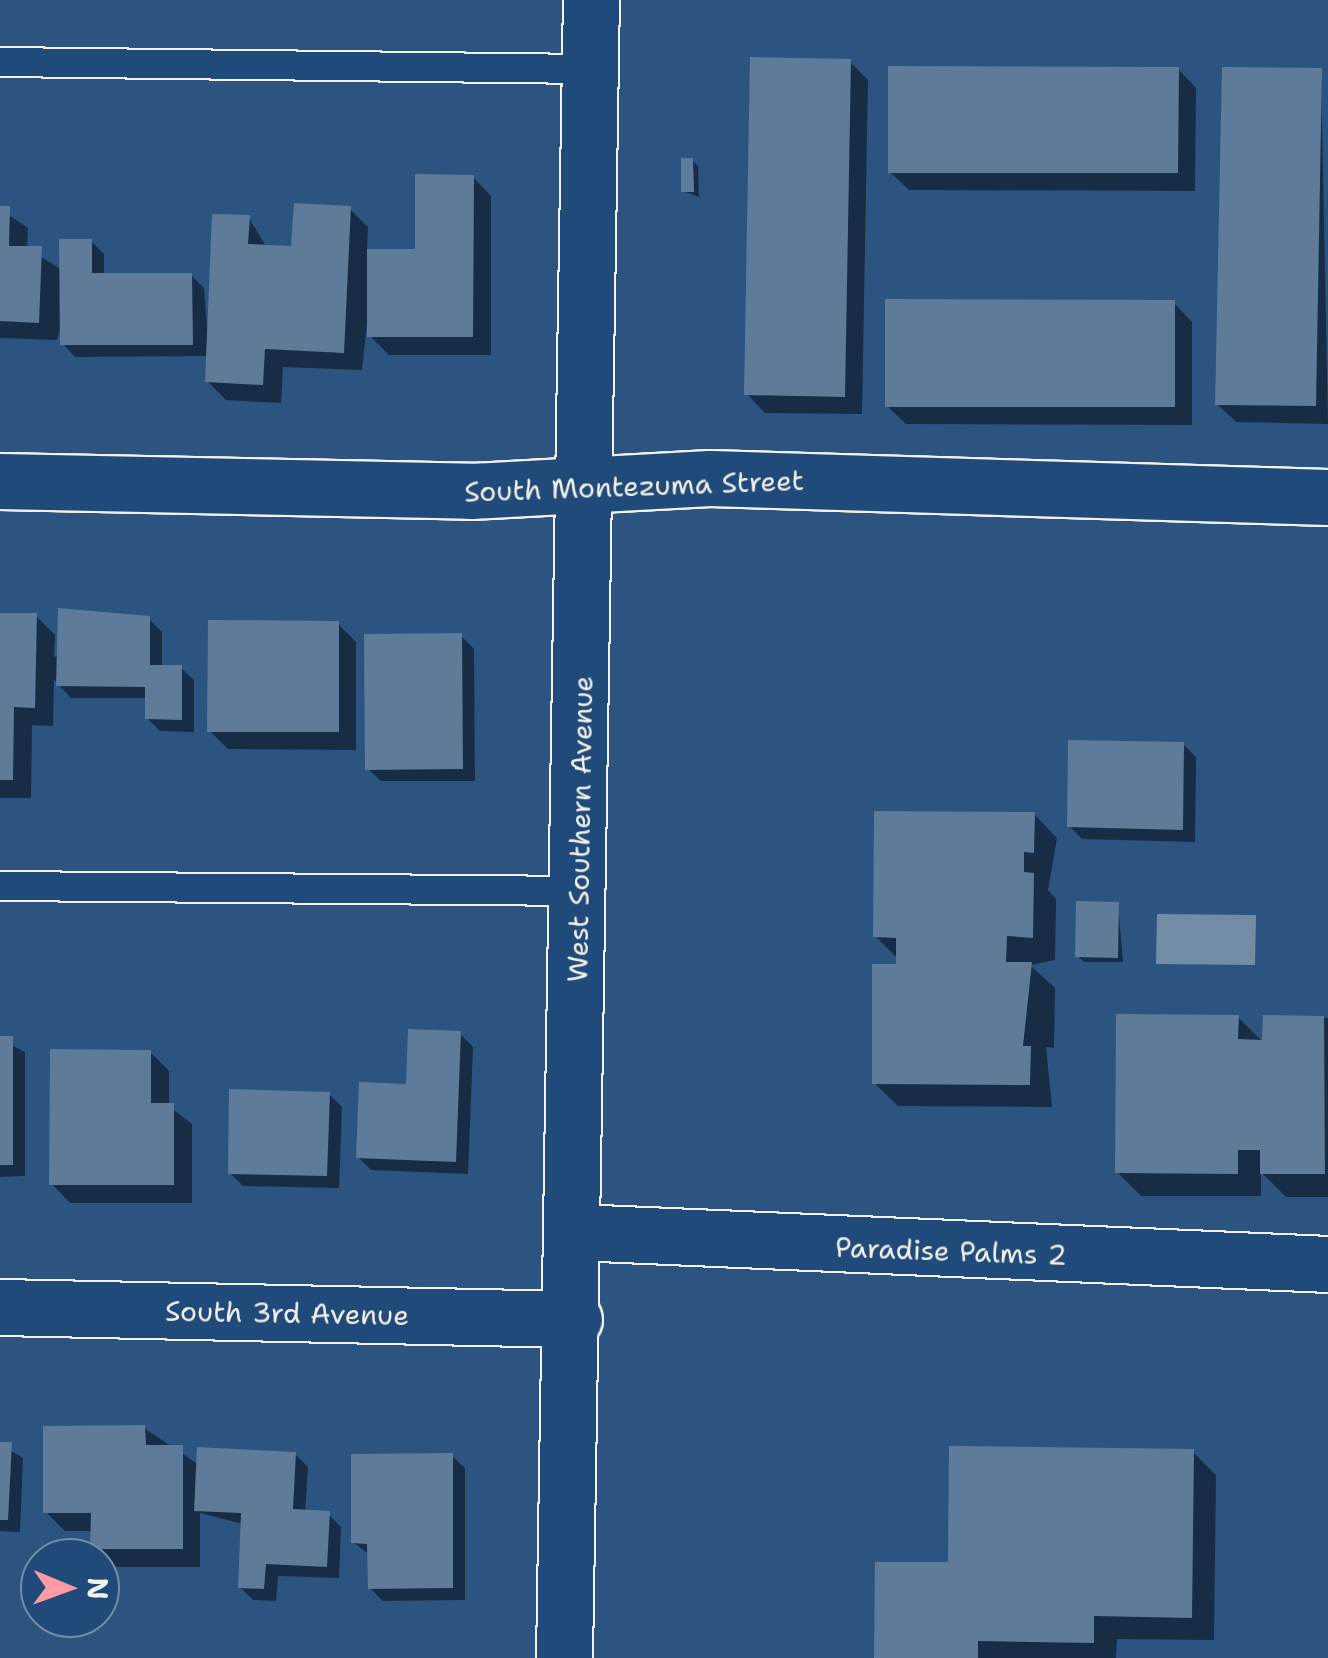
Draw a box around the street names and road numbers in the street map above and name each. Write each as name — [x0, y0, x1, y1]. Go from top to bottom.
street label: South Montezuma Street — [464, 463, 804, 509]
street label: West Southern Avenue — [561, 676, 599, 982]
street label: Paradise Palms 2 — [835, 1230, 1067, 1272]
street label: South 3rd Avenue — [165, 1294, 409, 1332]

